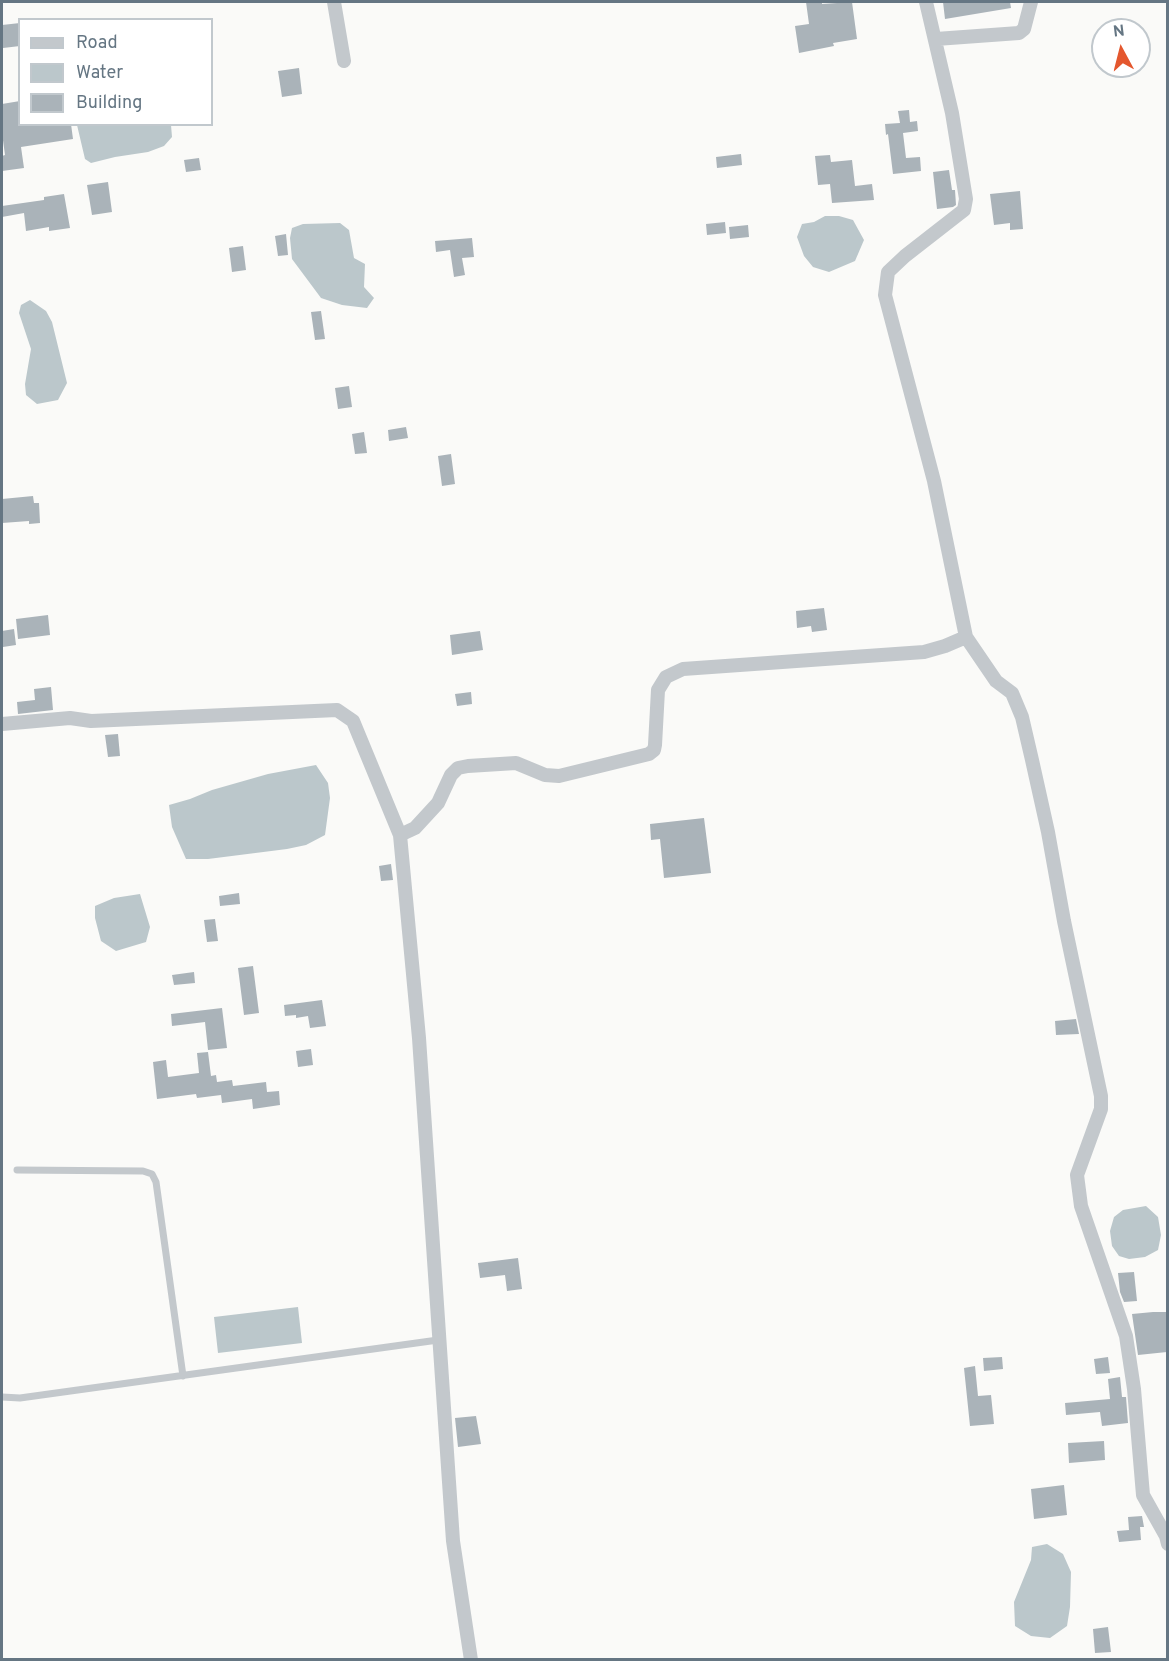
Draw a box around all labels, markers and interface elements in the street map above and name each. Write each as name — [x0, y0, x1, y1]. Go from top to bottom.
legend — [18, 18, 213, 126]
north arrow — [1091, 18, 1151, 78]
text: N — [1112, 21, 1126, 43]
text: Road — [76, 32, 118, 55]
text: Water — [76, 62, 123, 85]
text: Building — [76, 92, 142, 115]

